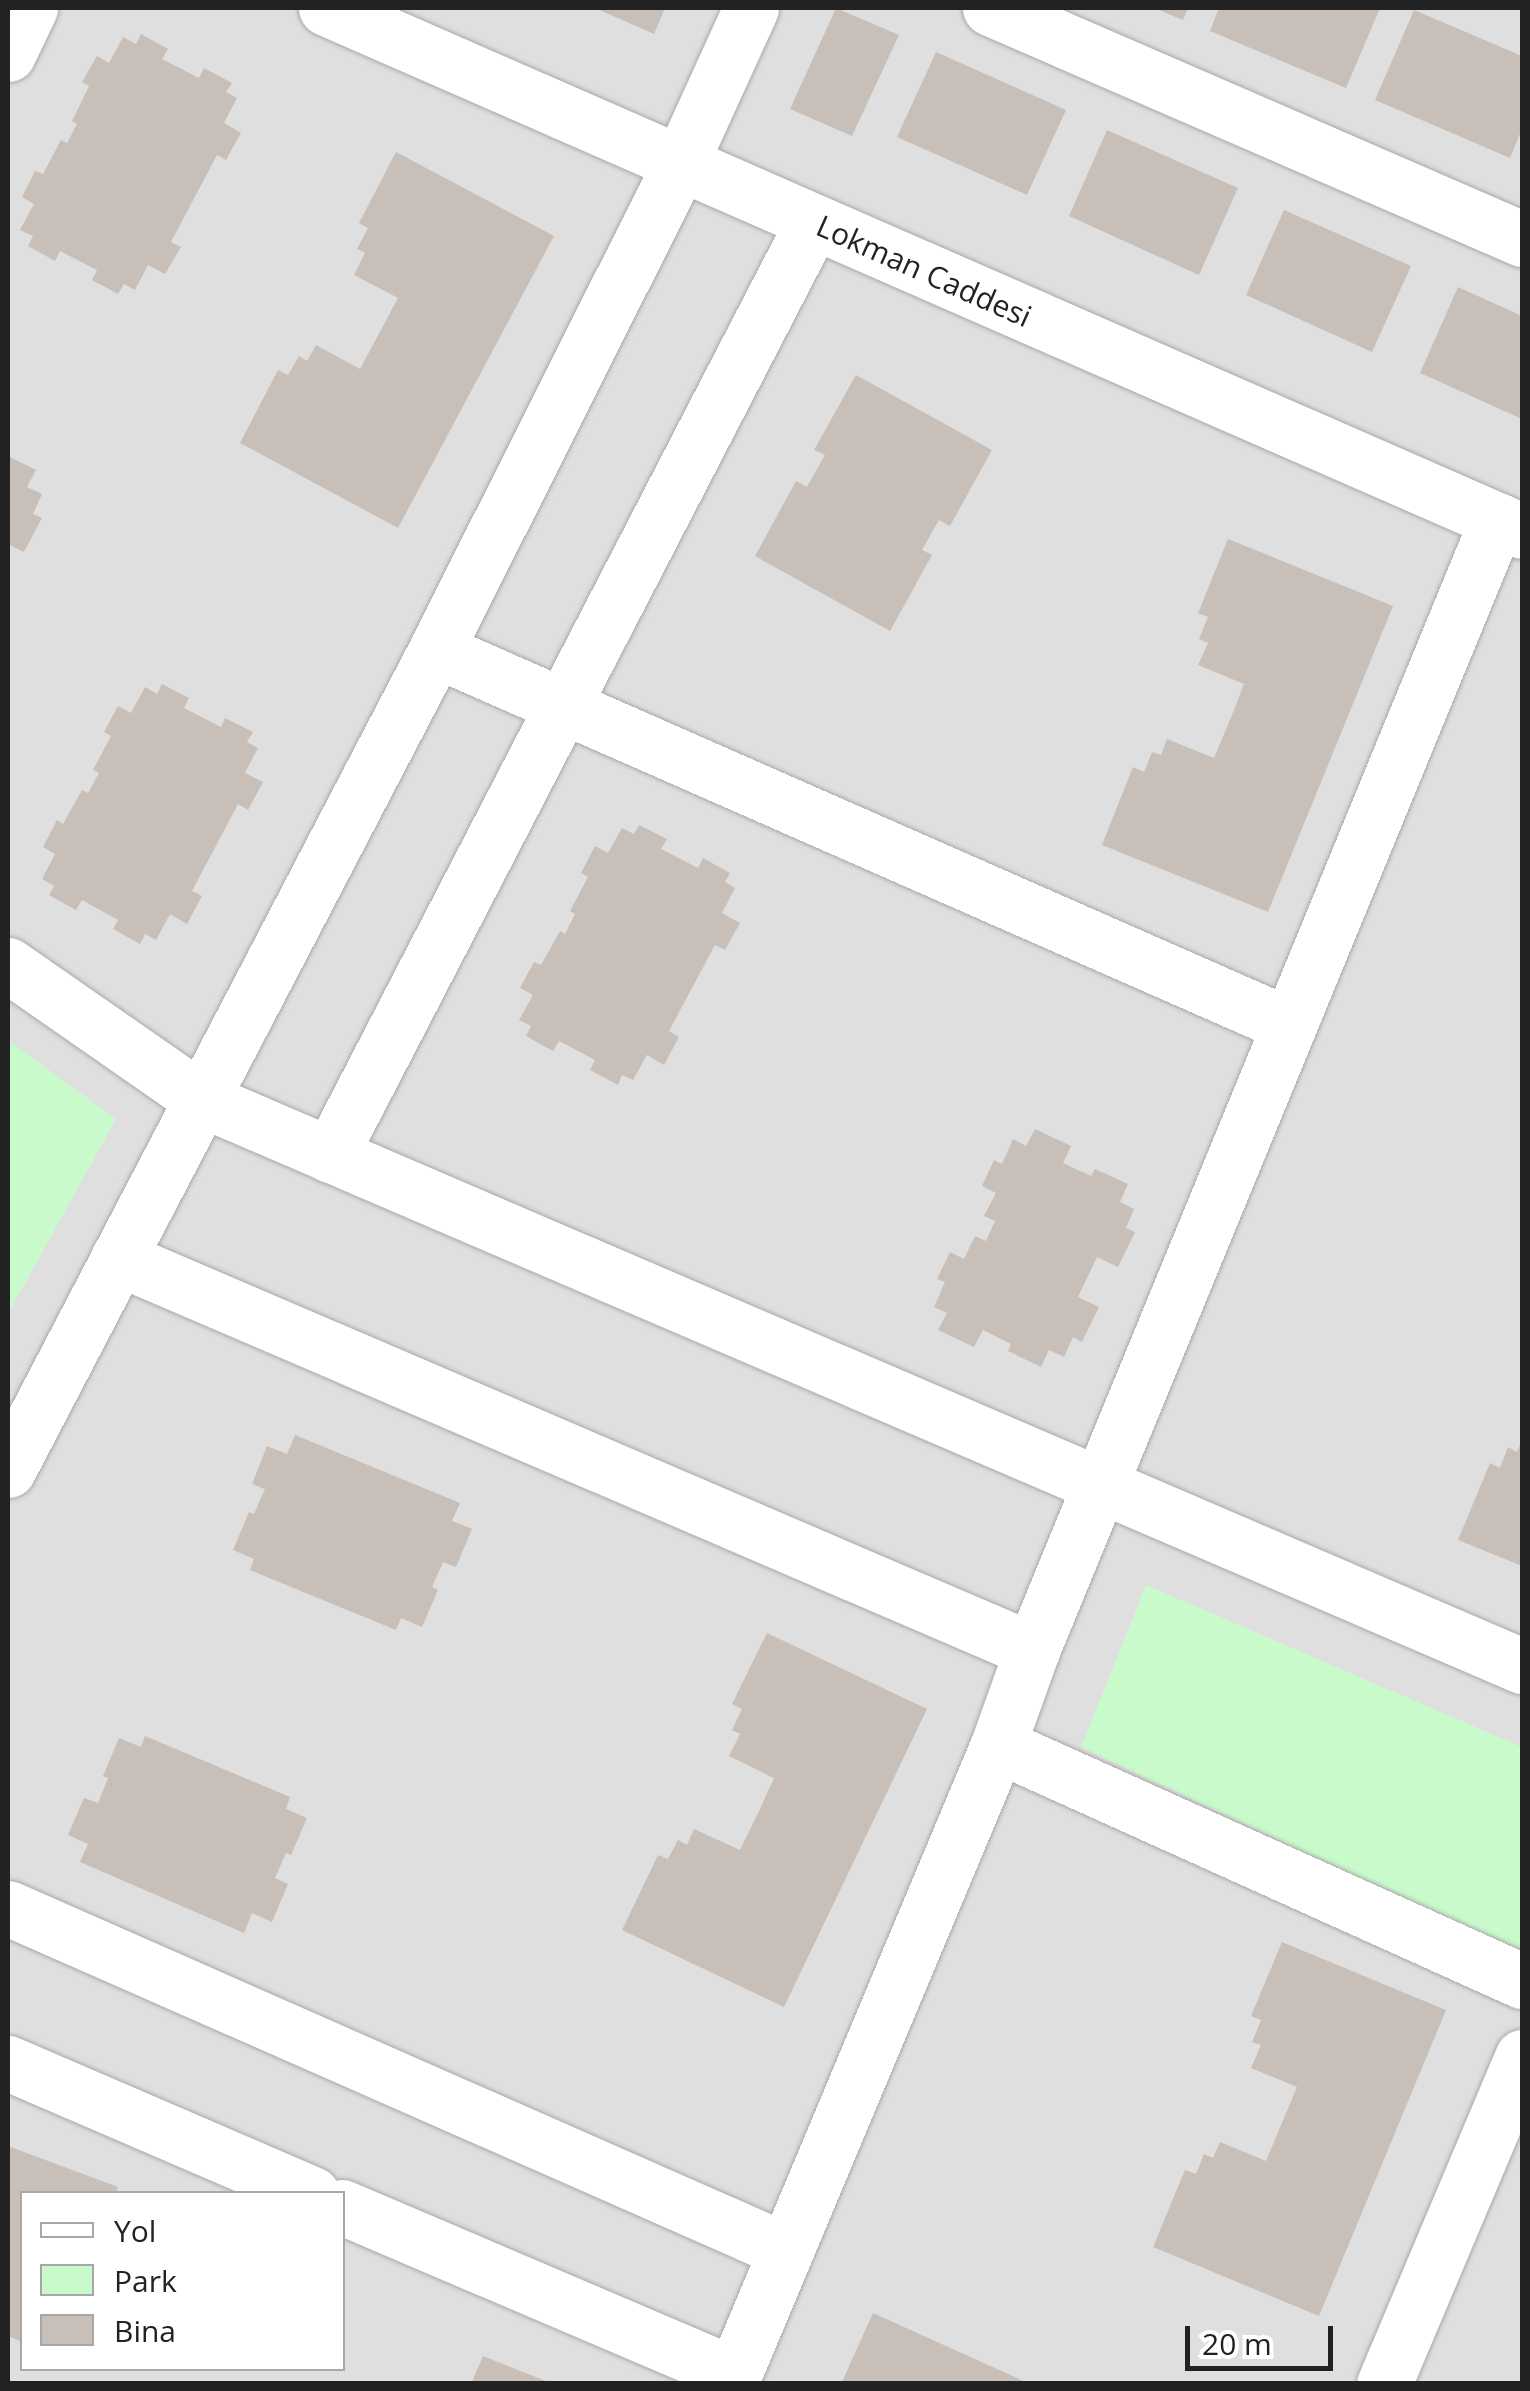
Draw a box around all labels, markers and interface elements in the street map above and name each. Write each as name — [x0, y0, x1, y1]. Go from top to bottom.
street label: Lokman Caddesi — [811, 208, 1037, 334]
legend — [20, 2191, 345, 2371]
text: Yol — [114, 2210, 156, 2251]
text: Park — [114, 2260, 177, 2301]
scale bar — [1190, 2306, 1338, 2368]
text: Bina — [114, 2310, 176, 2351]
text: 20 m — [1202, 2323, 1272, 2364]

